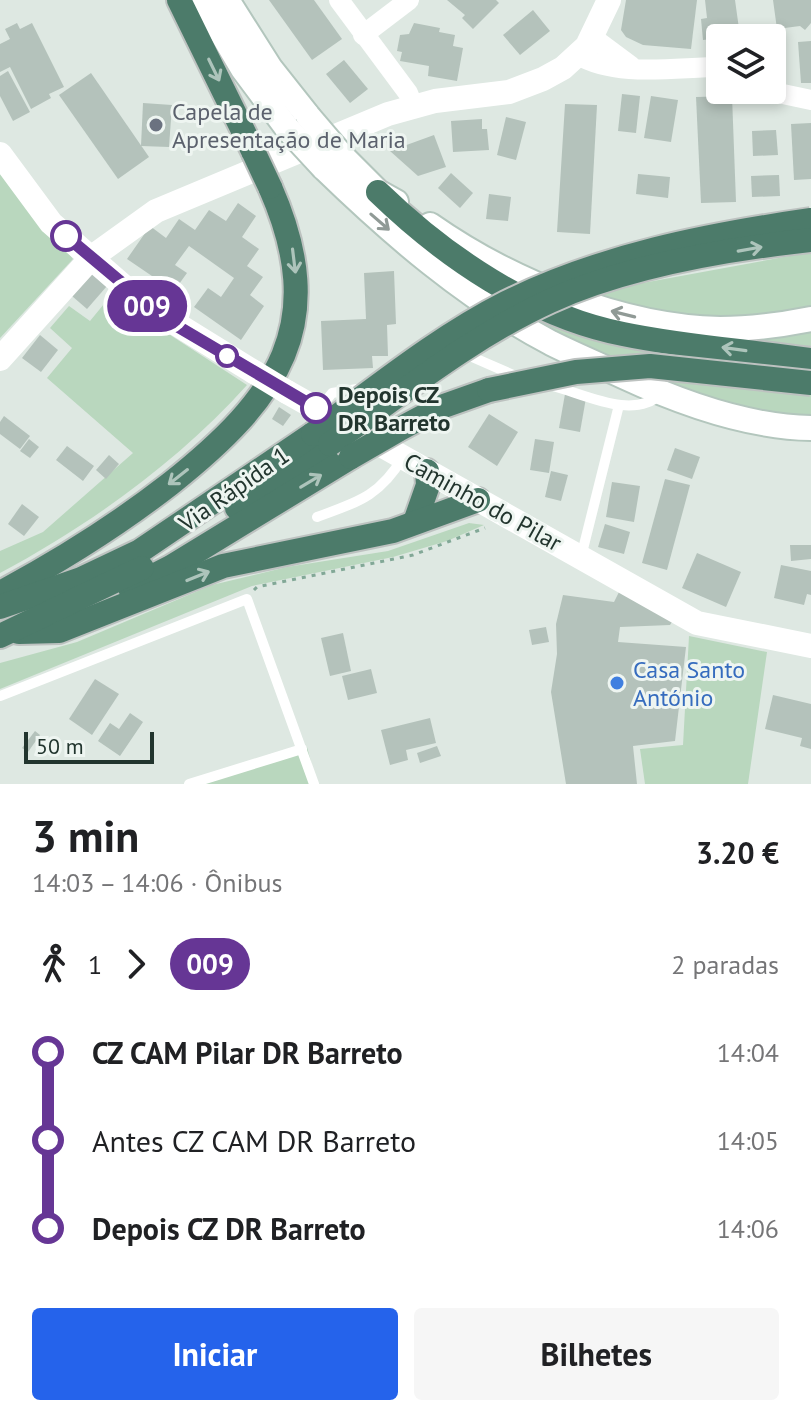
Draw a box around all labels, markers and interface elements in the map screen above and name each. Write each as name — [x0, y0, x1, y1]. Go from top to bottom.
map controls — [706, 24, 786, 104]
button: layers — [706, 24, 786, 104]
one-way arrow — [207, 58, 222, 82]
place label: Capela de Apresentação de Maria — [172, 96, 406, 155]
marker: Capela de Apresentação de Maria — [147, 116, 165, 134]
one-way arrow — [370, 213, 390, 231]
unlabelled marker — [51, 221, 81, 251]
one-way arrow — [737, 240, 763, 255]
one-way arrow — [287, 247, 302, 273]
line badge: 009 — [101, 280, 193, 332]
text: 009 — [123, 287, 171, 324]
one-way arrow — [611, 306, 636, 321]
one-way arrow — [722, 341, 747, 356]
unlabelled marker — [216, 345, 238, 367]
place label: Depois CZ DR Barreto — [338, 379, 450, 438]
marker: Depois CZ DR Barreto — [301, 393, 331, 423]
street label: Via Rápida 1 — [172, 440, 295, 539]
street label: Caminho do Pilar — [399, 446, 567, 558]
one-way arrow — [168, 469, 189, 486]
one-way arrow — [298, 473, 322, 488]
one-way arrow — [185, 568, 210, 582]
place label: Casa Santo António — [633, 654, 745, 713]
marker: Casa Santo António — [608, 674, 626, 692]
scale bar — [24, 728, 154, 764]
text: 50 m — [36, 732, 84, 760]
text: 3 min — [32, 807, 139, 864]
text: 3.20 € — [696, 833, 779, 872]
text: 14:03 – 14:06 · Ônibus — [32, 866, 282, 899]
icon: walk — [32, 942, 76, 986]
icon: forward — [114, 942, 158, 986]
text: 009 — [186, 945, 234, 982]
text: 1 — [88, 948, 102, 981]
text: 2 paradas — [671, 948, 779, 981]
text: CZ CAM Pilar DR Barreto — [92, 1033, 403, 1072]
text: 14:04 — [717, 1036, 779, 1069]
text: Antes CZ CAM DR Barreto — [92, 1121, 416, 1160]
text: 14:05 — [717, 1124, 779, 1157]
text: Depois CZ DR Barreto — [92, 1209, 366, 1248]
text: 14:06 — [717, 1212, 779, 1245]
button: Iniciar — [32, 1308, 398, 1400]
button: Bilhetes — [414, 1308, 779, 1400]

